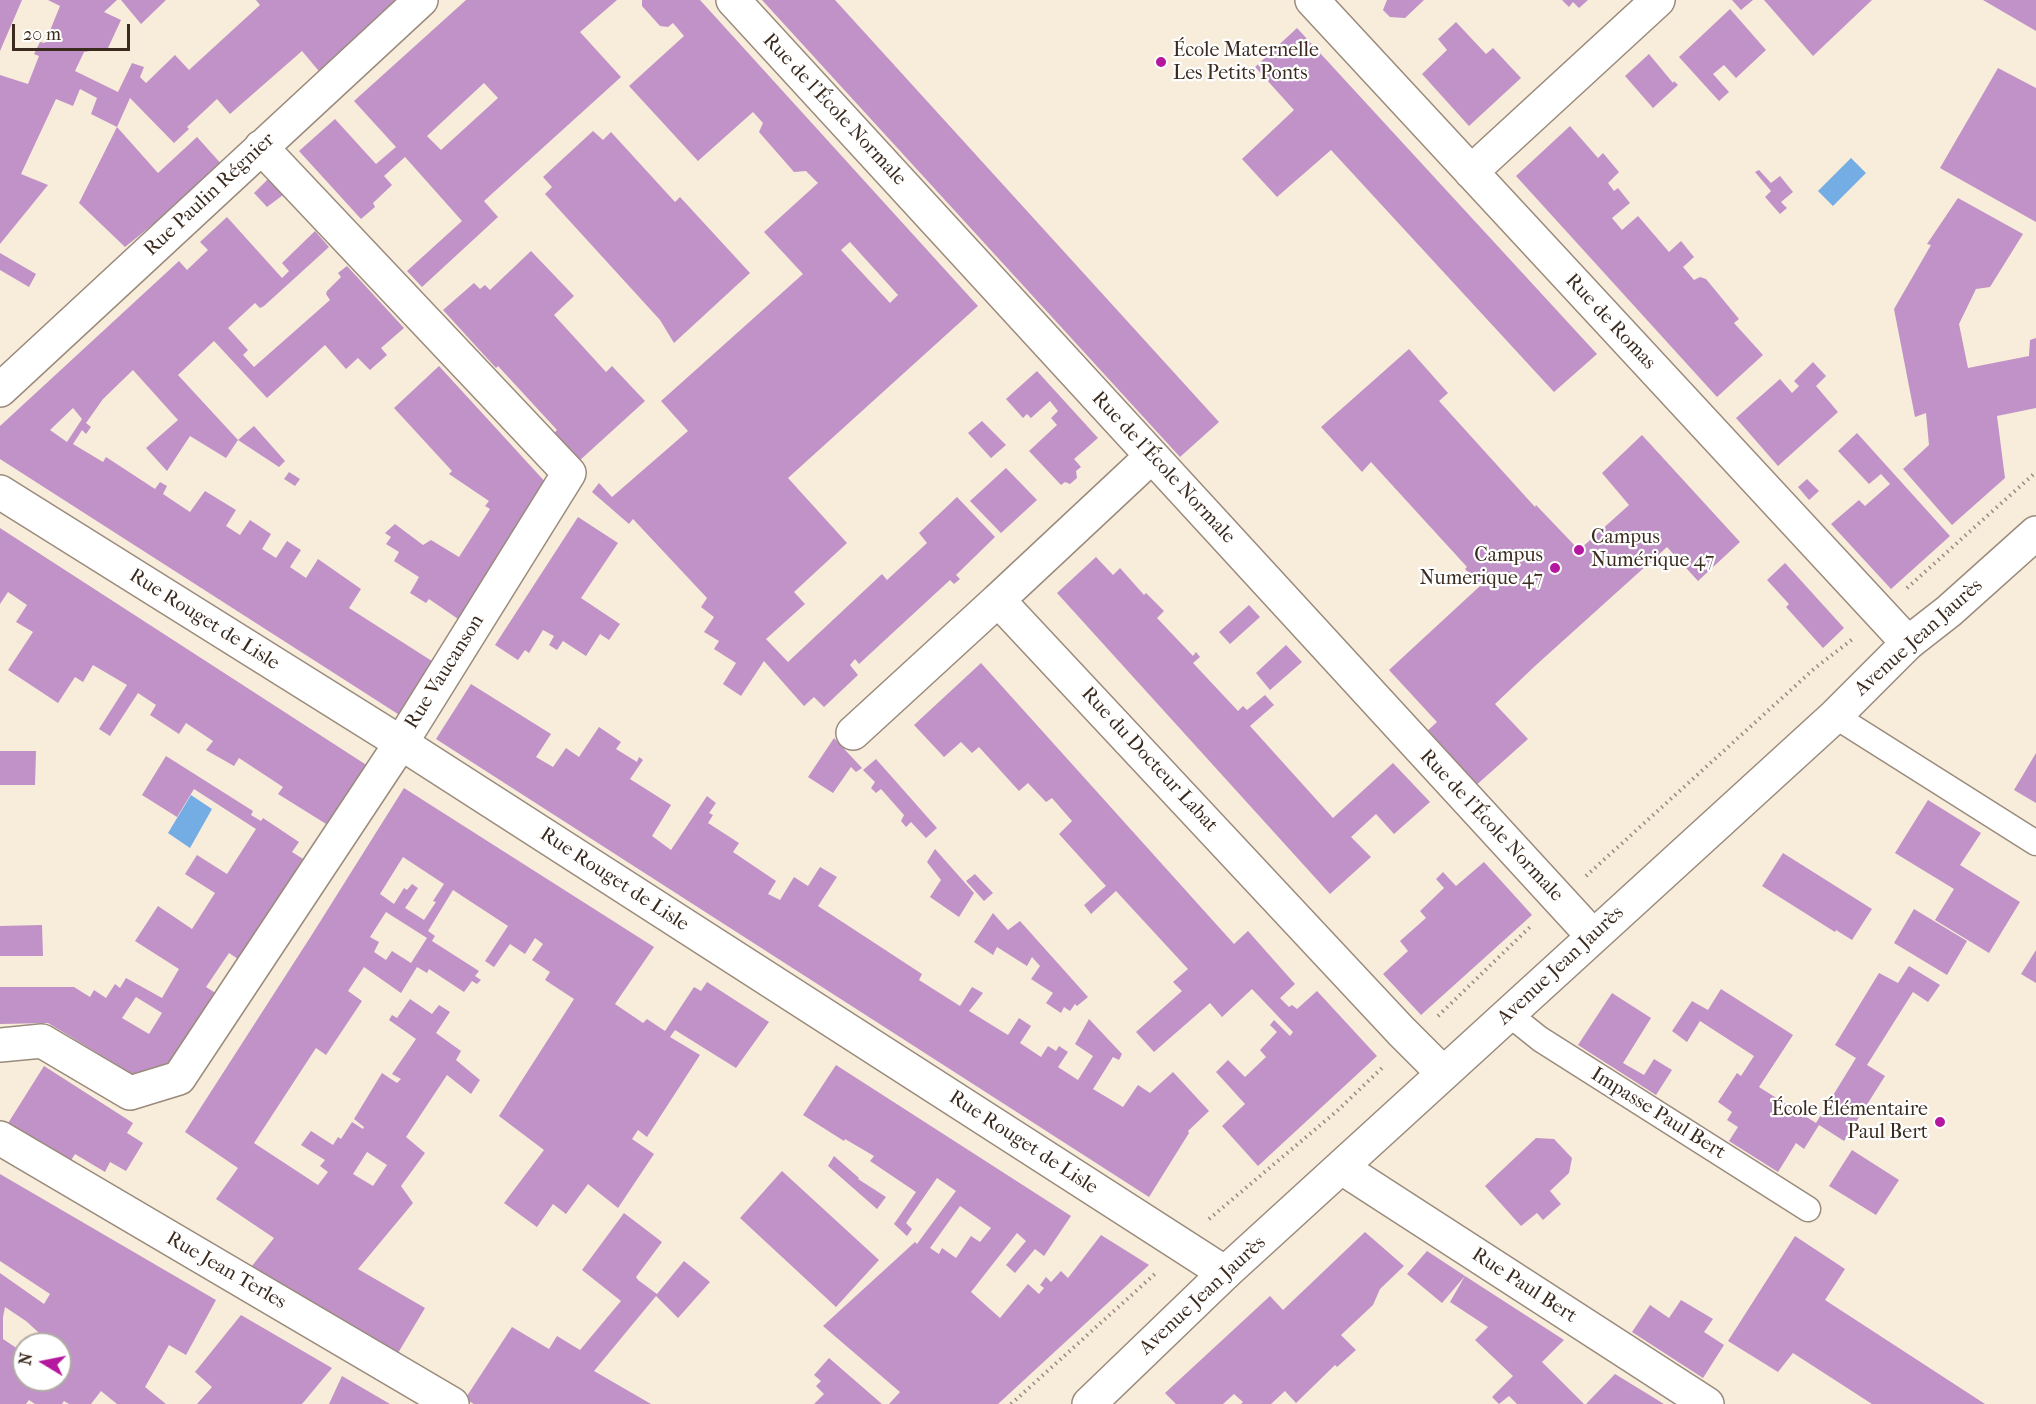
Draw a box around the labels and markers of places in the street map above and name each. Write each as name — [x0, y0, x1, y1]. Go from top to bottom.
place label: École Maternelle Les Petits Ponts — [1173, 39, 1319, 86]
marker: École Maternelle Les Petits Ponts — [1154, 55, 1168, 69]
place label: Campus Numérique 47 — [1591, 526, 1714, 573]
marker: Campus Numérique 47 — [1572, 543, 1586, 557]
place label: Campus Numerique 47 — [1420, 544, 1543, 591]
marker: Campus Numerique 47 — [1548, 561, 1562, 575]
place label: École Élémentaire Paul Bert — [1771, 1098, 1928, 1145]
marker: École Élémentaire Paul Bert — [1933, 1115, 1947, 1129]

